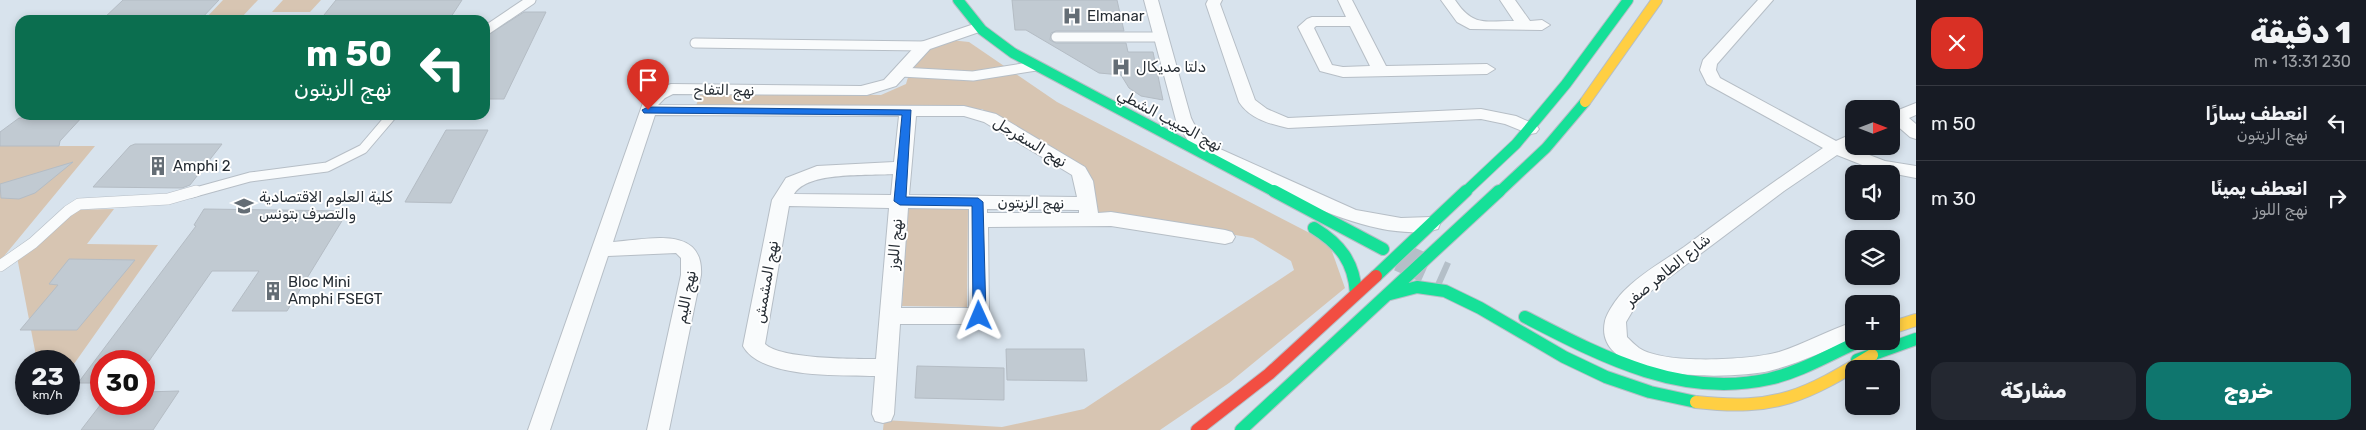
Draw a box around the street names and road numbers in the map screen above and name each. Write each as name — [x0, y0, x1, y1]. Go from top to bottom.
street label: نهج التفاح — [693, 80, 755, 102]
street label: نهج الحبيب الشطي — [1113, 85, 1225, 158]
street label: نهج السفرجل — [989, 113, 1070, 173]
street label: نهج الزيتون — [997, 193, 1065, 215]
street label: نهج اللوز — [884, 218, 908, 271]
street label: شارع الطاهر صفر — [1621, 230, 1716, 312]
street label: نهج المشمش — [750, 239, 784, 325]
street label: نهج الليم — [672, 269, 702, 325]

